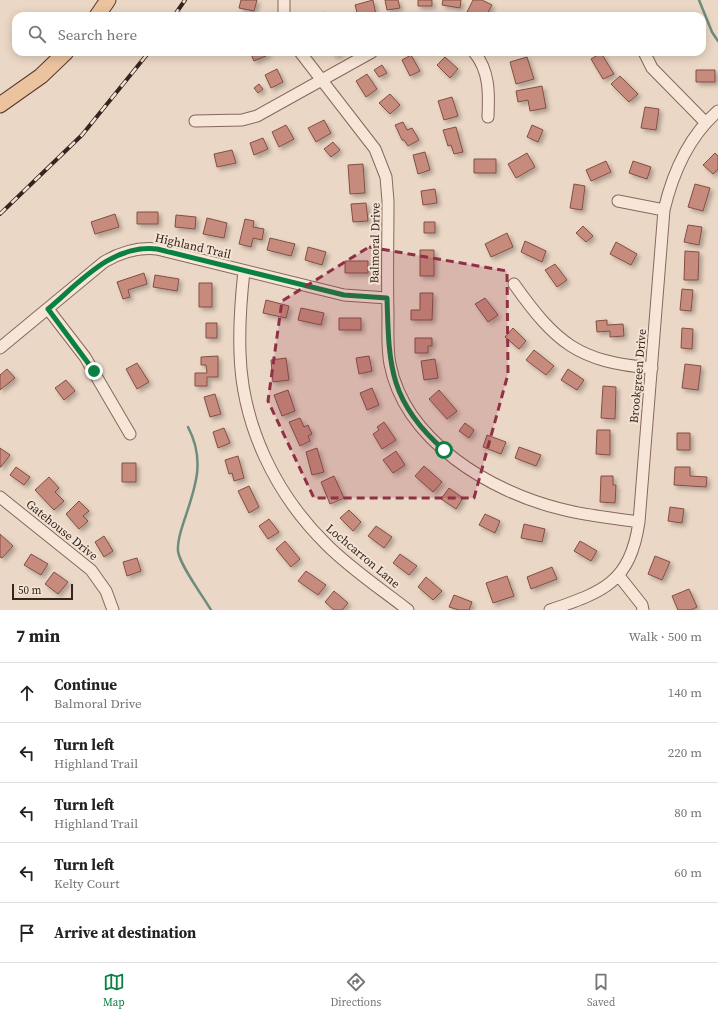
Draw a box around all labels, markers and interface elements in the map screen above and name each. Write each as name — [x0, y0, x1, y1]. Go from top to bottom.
search box — [12, 12, 706, 56]
icon: search — [26, 23, 48, 45]
text: Search here — [58, 24, 137, 45]
street label: Balmoral Drive — [366, 202, 384, 284]
street label: Highland Trail — [153, 229, 233, 263]
street label: Brookgreen Drive — [626, 328, 650, 424]
route end — [85, 362, 103, 380]
route start — [435, 441, 453, 459]
street label: Gatehouse Drive — [23, 496, 101, 564]
street label: Lochcarron Lane — [323, 520, 403, 592]
scale bar — [12, 582, 73, 601]
text: 50 m — [18, 583, 41, 598]
text: 7 min — [16, 624, 60, 648]
text: Walk · 500 m — [629, 628, 702, 645]
text: Continue — [54, 674, 117, 695]
icon: ahead — [16, 682, 38, 704]
text: 140 m — [668, 684, 702, 701]
text: Balmoral Drive — [54, 695, 142, 712]
text: Turn left — [54, 734, 114, 755]
icon: left — [16, 742, 38, 764]
text: 220 m — [668, 744, 702, 761]
text: Highland Trail — [54, 755, 138, 772]
text: Turn left — [54, 794, 114, 815]
icon: left — [16, 802, 38, 824]
text: 80 m — [674, 804, 702, 821]
text: Highland Trail — [54, 815, 138, 832]
text: Turn left — [54, 854, 114, 875]
icon: left — [16, 862, 38, 884]
text: 60 m — [674, 864, 702, 881]
text: Kelty Court — [54, 875, 119, 892]
icon: arrive — [16, 922, 38, 944]
text: Arrive at destination — [54, 922, 196, 943]
tab: Map — [103, 971, 125, 1010]
tab: Directions — [330, 971, 381, 1010]
tab: Saved — [587, 971, 615, 1010]

